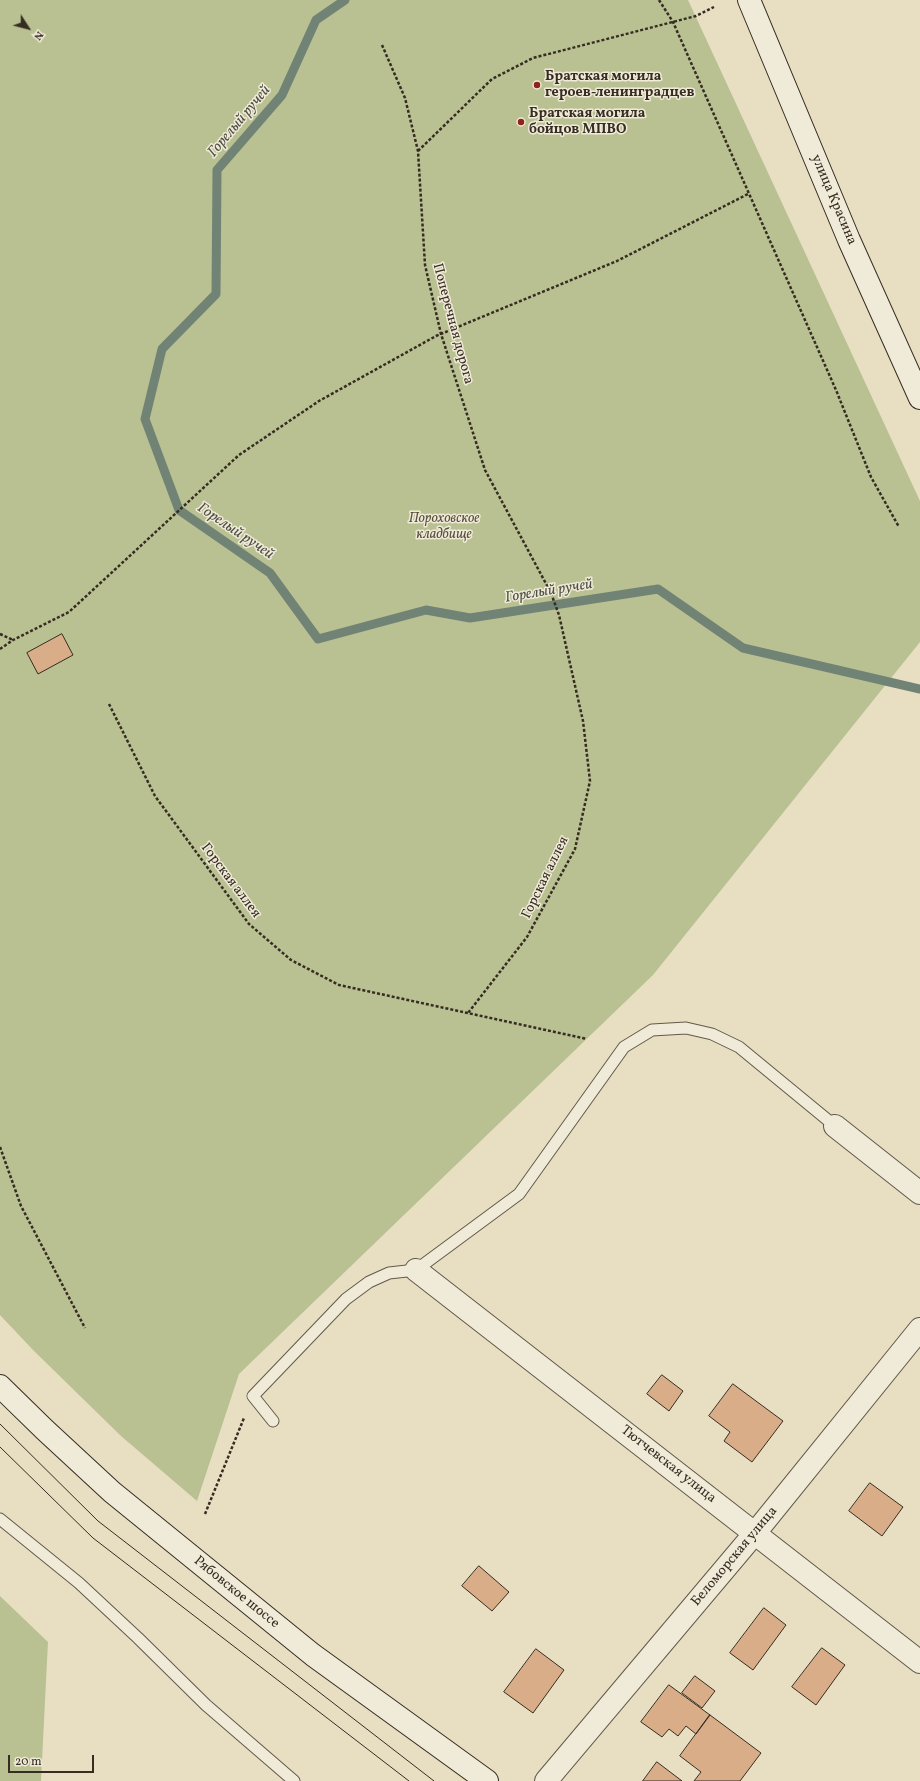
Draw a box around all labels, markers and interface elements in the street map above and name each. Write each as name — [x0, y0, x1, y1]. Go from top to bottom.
north arrow — [8, 8, 48, 48]
text: N — [30, 28, 47, 43]
place label: Братская могила героев-ленинградцев — [545, 69, 694, 102]
marker: Братская могила героев-ленинградцев — [532, 80, 542, 90]
water label: Горелый ручей — [205, 82, 275, 162]
place label: Братская могила бойцов МПВО — [529, 106, 645, 138]
marker: Братская могила бойцов МПВО — [516, 117, 526, 127]
street label: улица Красина — [806, 152, 860, 248]
street label: Поперечная дорога — [428, 262, 476, 386]
water label: Горелый ручей — [193, 500, 277, 564]
park label: Пороховское кладбище — [409, 511, 479, 544]
water label: Горелый ручей — [504, 576, 594, 608]
street label: Горская аллея — [519, 834, 573, 922]
street label: Горская аллея — [196, 840, 264, 922]
street label: Тютчевская улица — [617, 1423, 719, 1507]
street label: Беломорская улица — [688, 1504, 782, 1610]
street label: Рябовское шоссе — [190, 1553, 282, 1633]
scale bar — [10, 1747, 96, 1773]
text: 20 m — [15, 1754, 42, 1770]

